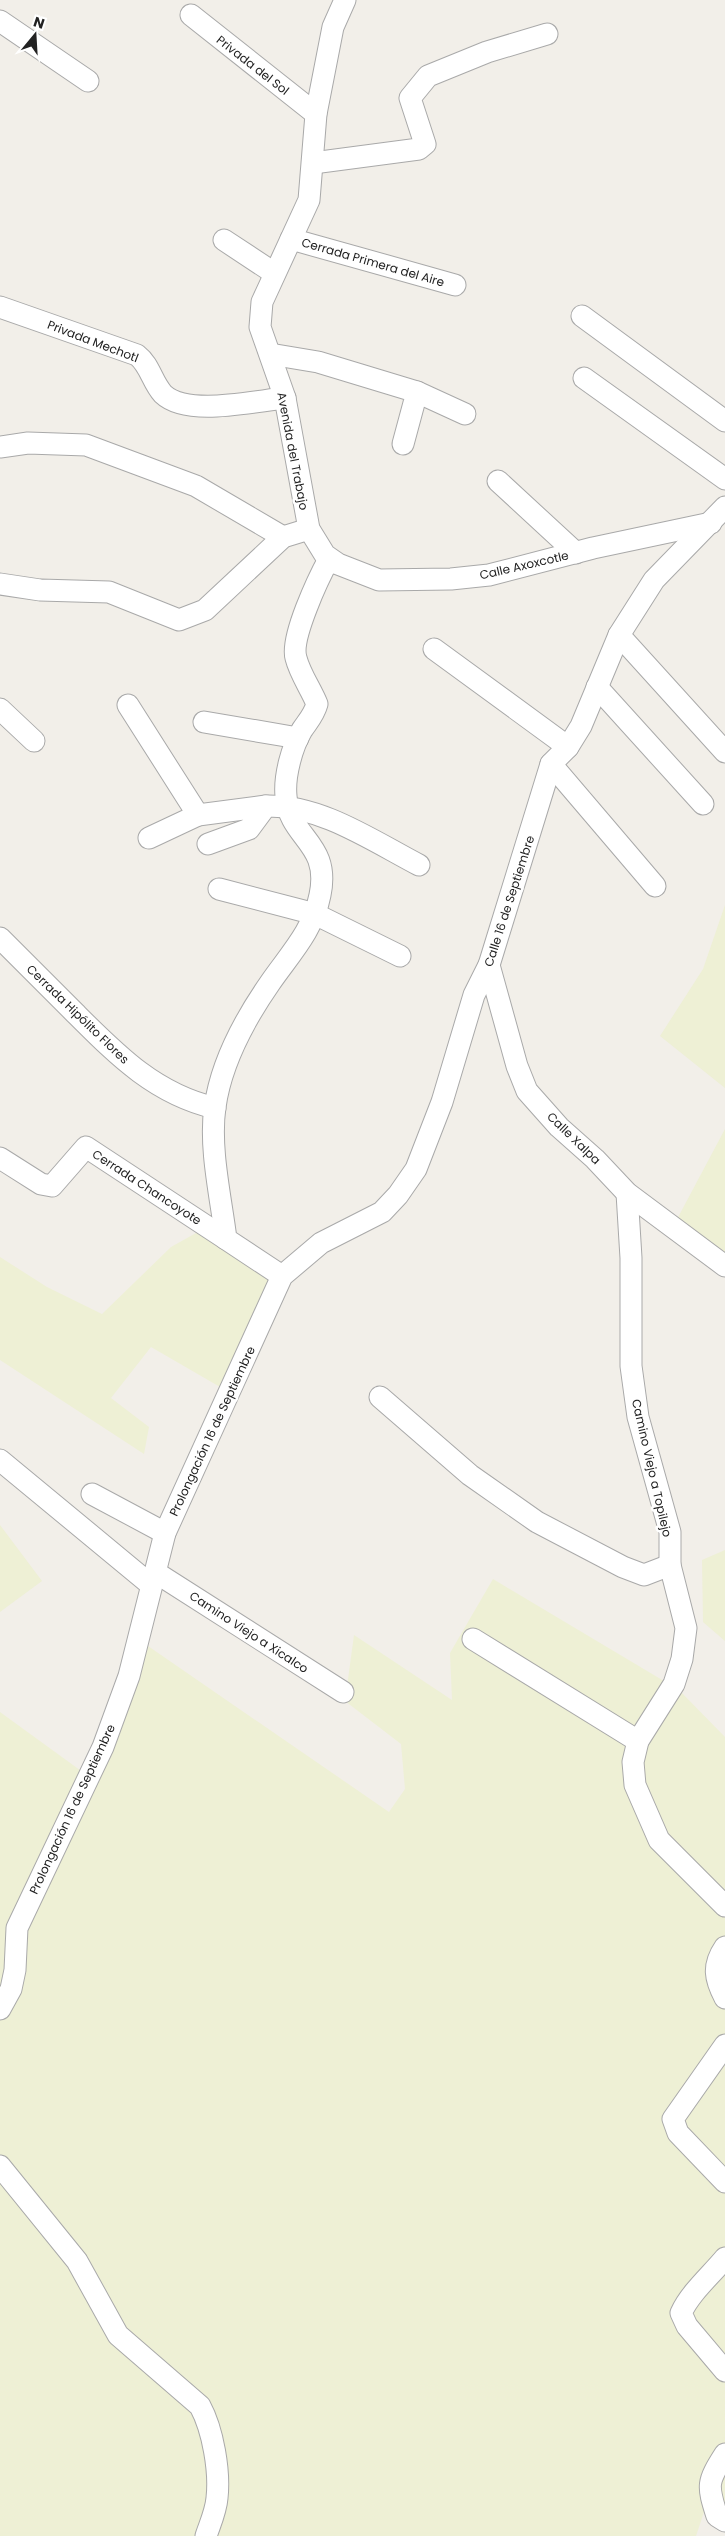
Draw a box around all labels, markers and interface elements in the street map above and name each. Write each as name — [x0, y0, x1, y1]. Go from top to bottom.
north arrow — [10, 10, 60, 60]
text: N — [31, 11, 47, 34]
street label: Privada del Sol — [213, 31, 293, 99]
street label: Cerrada Primera del Aire — [300, 233, 446, 291]
street label: Privada Mechotl — [45, 316, 141, 366]
street label: Avenida del Trabajo — [273, 390, 313, 512]
street label: Calle Axoxcotle — [478, 546, 570, 584]
street label: Calle 16 de Septiembre — [480, 833, 538, 969]
street label: Cerrada Hipólito Flores — [23, 961, 133, 1067]
street label: Calle Xalpa — [543, 1108, 605, 1168]
street label: Cerrada Chancoyote — [89, 1145, 205, 1229]
street label: Prolongación 16 de Septiembre — [165, 1343, 259, 1519]
street label: Camino Viejo a Topilejo — [628, 1397, 676, 1539]
street label: Camino Viejo a Xicalco — [186, 1587, 312, 1677]
street label: Prolongación 16 de Septiembre — [25, 1721, 119, 1897]

